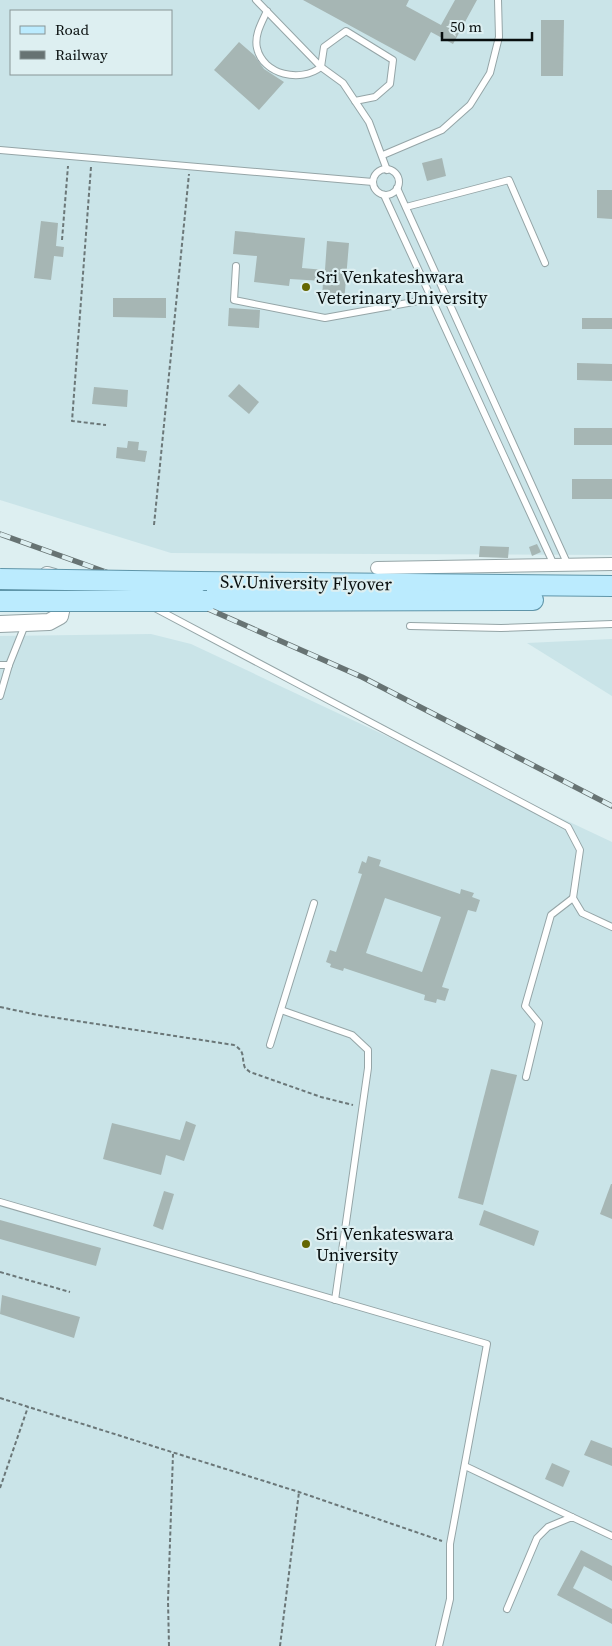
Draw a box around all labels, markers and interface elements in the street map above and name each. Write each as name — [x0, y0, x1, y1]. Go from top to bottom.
legend — [10, 10, 172, 75]
scale bar — [442, 10, 532, 42]
text: 50 m — [450, 16, 482, 37]
text: Road — [55, 19, 89, 40]
text: Railway — [55, 44, 108, 65]
place label: Sri Venkateshwara Veterinary University — [316, 264, 488, 310]
marker: Sri Venkateshwara Veterinary University — [300, 281, 312, 293]
street label: S.V.University Flyover — [220, 569, 393, 597]
place label: Sri Venkateswara University — [316, 1221, 455, 1267]
marker: Sri Venkateswara University — [300, 1238, 312, 1250]

